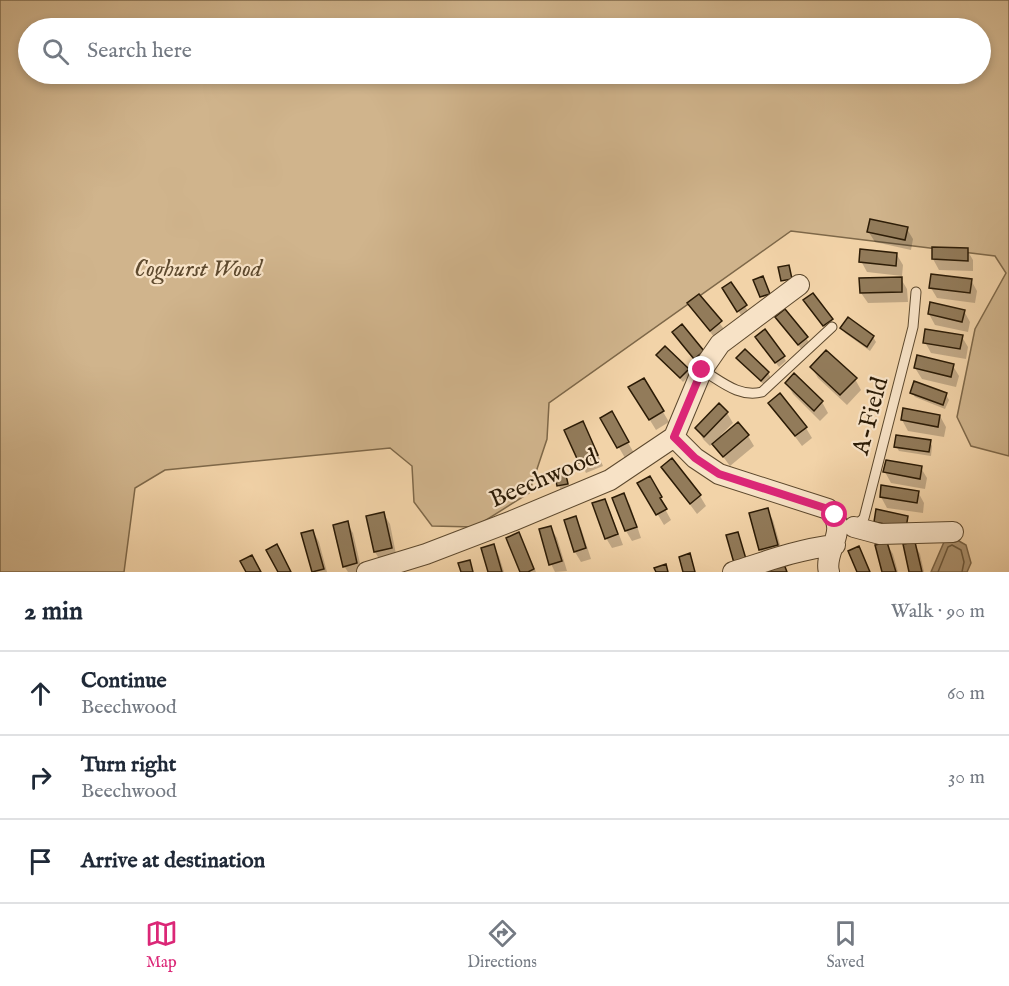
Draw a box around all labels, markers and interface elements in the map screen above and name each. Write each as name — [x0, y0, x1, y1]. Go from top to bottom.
search box — [18, 18, 991, 84]
icon: search — [39, 35, 72, 68]
text: Search here — [87, 37, 192, 65]
park label: Coghurst Wood — [134, 254, 264, 285]
route end — [688, 356, 714, 382]
street label: A-Field — [846, 374, 896, 459]
street label: Beechwood — [485, 442, 603, 516]
route start — [821, 501, 847, 527]
text: 2 min — [24, 595, 83, 628]
text: Walk · 90 m — [891, 599, 985, 624]
text: Continue — [81, 667, 167, 695]
icon: ahead — [24, 677, 57, 710]
text: 60 m — [947, 681, 985, 706]
text: Beechwood — [81, 695, 177, 720]
text: Turn right — [81, 751, 176, 779]
icon: right — [24, 761, 57, 794]
text: 30 m — [948, 765, 985, 790]
text: Beechwood — [81, 779, 177, 804]
icon: arrive — [24, 845, 57, 878]
text: Arrive at destination — [81, 847, 265, 875]
tab: Map — [145, 917, 178, 973]
tab: Directions — [467, 917, 537, 973]
tab: Saved — [826, 917, 864, 973]

